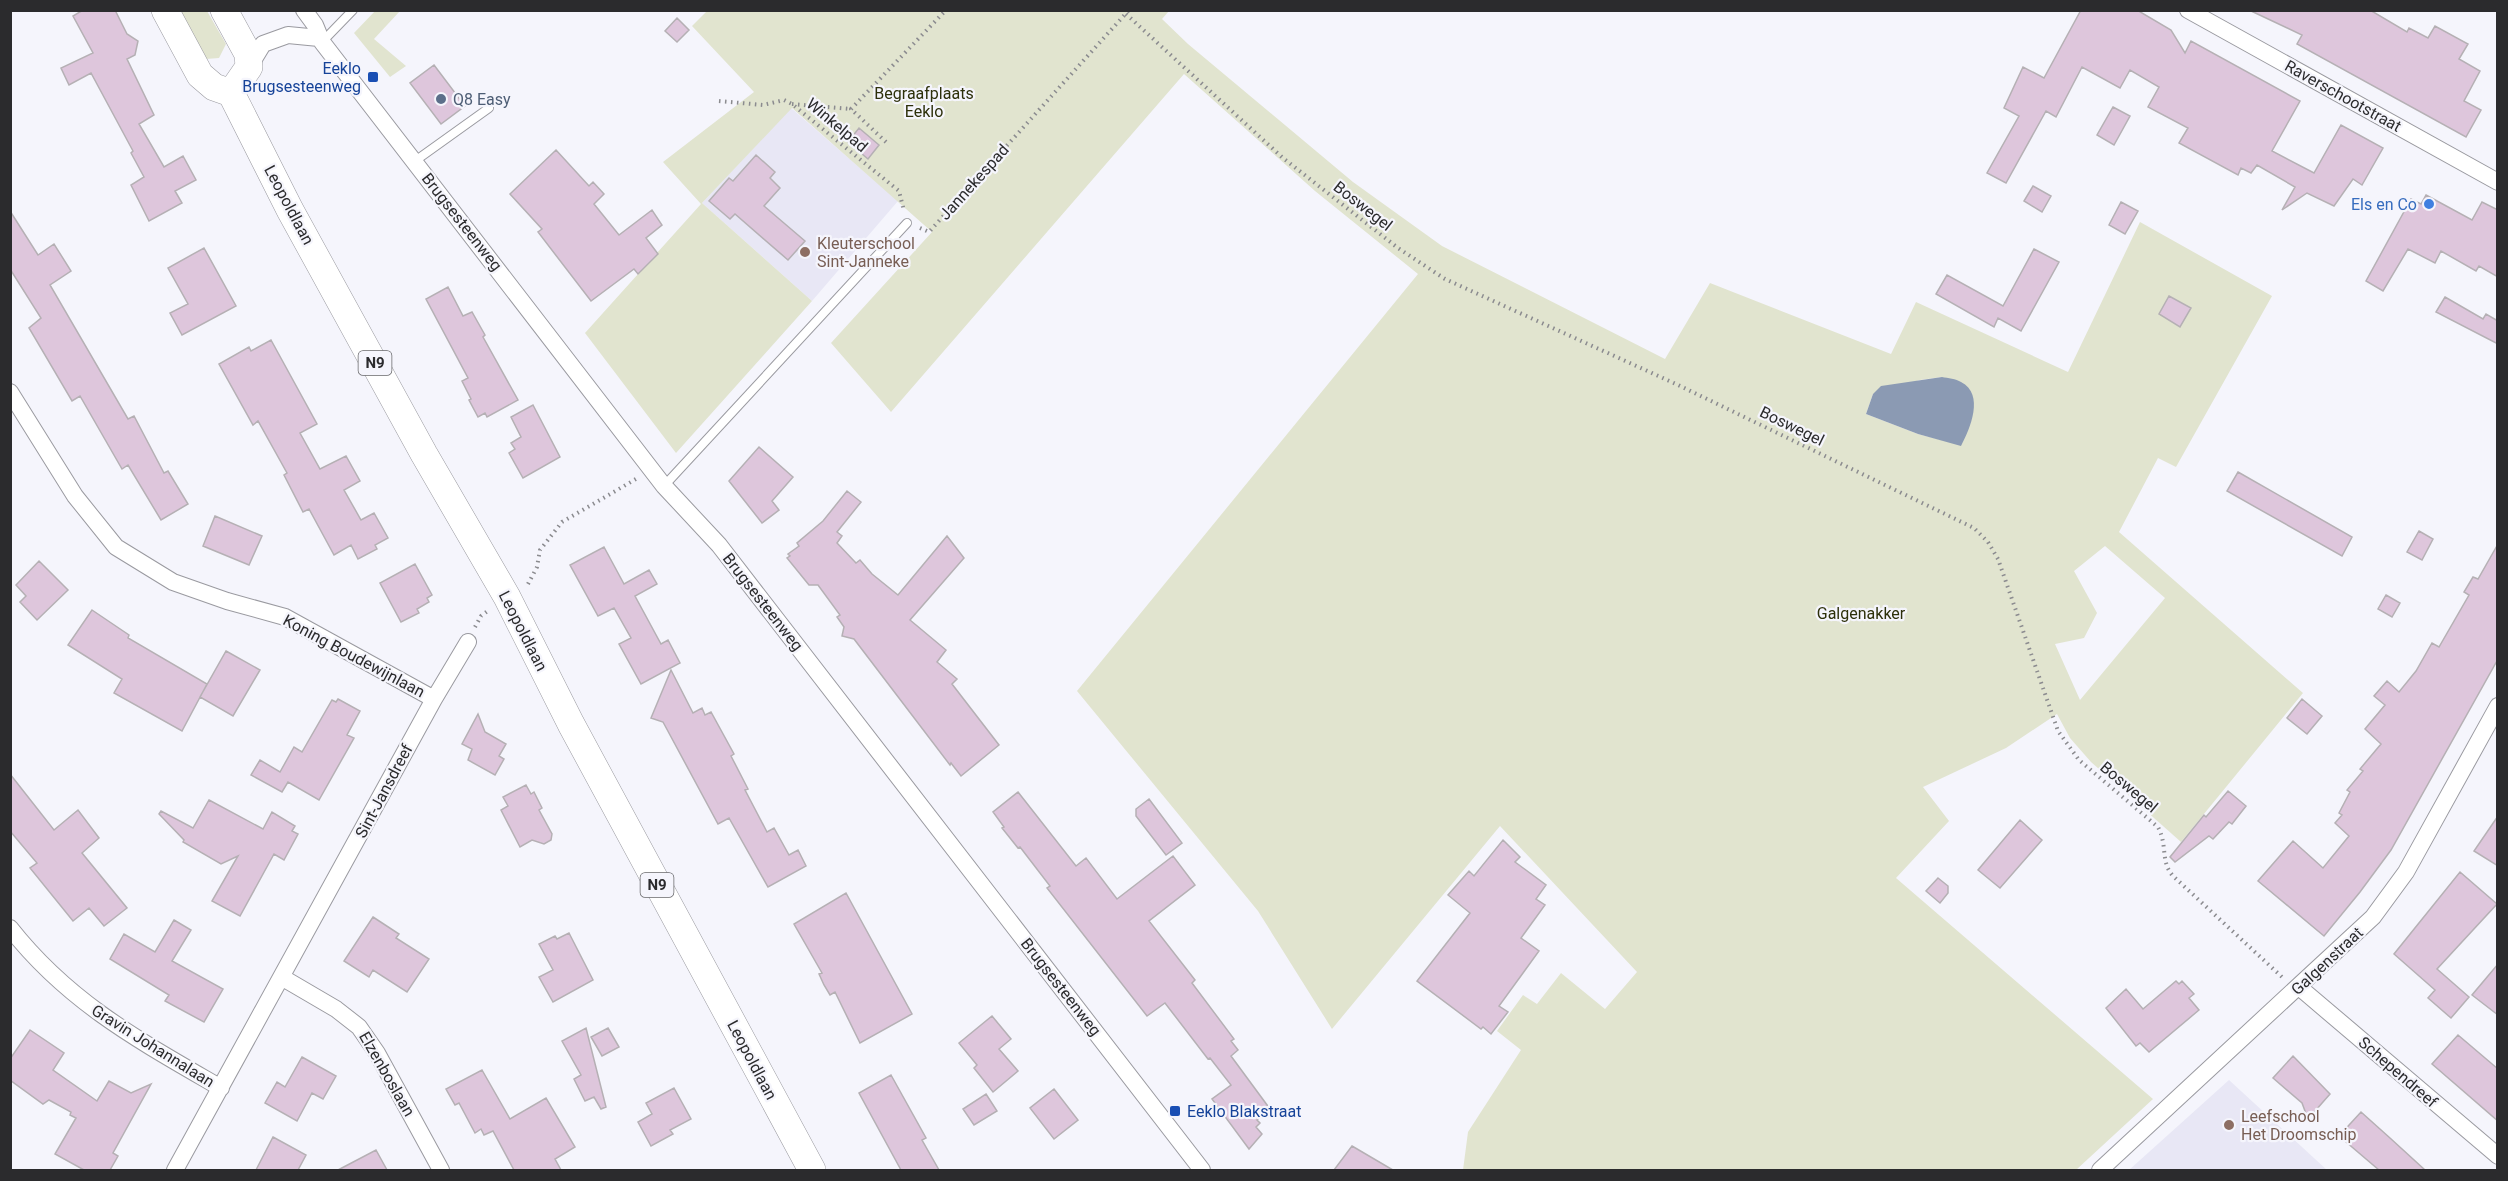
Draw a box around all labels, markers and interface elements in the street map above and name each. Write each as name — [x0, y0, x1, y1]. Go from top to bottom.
street label: Raverschootstraat — [2281, 56, 2405, 136]
place label: Eeklo Brugsesteenweg — [242, 59, 361, 96]
marker: Eeklo Brugsesteenweg — [366, 70, 380, 84]
park label: Begraafplaats Eeklo — [874, 84, 974, 121]
place label: Q8 Easy — [453, 90, 511, 109]
marker: Q8 Easy — [434, 92, 448, 106]
street label: Winkelpad — [803, 94, 871, 156]
street label: Jannekespad — [935, 140, 1013, 224]
street label: Leopoldlaan — [260, 162, 318, 248]
street label: Brugsesteenweg — [418, 169, 506, 275]
street label: Boswegel — [1330, 177, 1396, 235]
place label: Els en Co — [2351, 195, 2417, 214]
marker: Els en Co — [2422, 197, 2436, 211]
place label: Kleuterschool Sint-Janneke — [817, 234, 915, 271]
marker: Kleuterschool Sint-Janneke — [798, 245, 812, 259]
road number: N9 — [358, 351, 392, 375]
street label: Boswegel — [1757, 402, 1827, 450]
street label: Brugsesteenweg — [719, 549, 807, 655]
street label: Leopoldlaan — [495, 588, 551, 674]
park label: Galgenakker — [1817, 604, 1906, 623]
street label: Koning Boudewijnlaan — [280, 611, 428, 701]
street label: Sint-Jansdreef — [351, 741, 417, 841]
street label: Boswegel — [2096, 757, 2162, 817]
road number: N9 — [640, 873, 674, 897]
street label: Galgenstraat — [2287, 923, 2367, 999]
street label: Brugsesteenweg — [1017, 934, 1105, 1040]
street label: Gravin Johannalaan — [88, 1001, 218, 1091]
street label: Leopoldlaan — [723, 1017, 781, 1103]
street label: Elzenboslaan — [355, 1028, 419, 1120]
street label: Schependreef — [2355, 1033, 2442, 1112]
place label: Eeklo Blakstraat — [1187, 1102, 1301, 1121]
marker: Eeklo Blakstraat — [1168, 1104, 1182, 1118]
place label: Leefschool Het Droomschip — [2241, 1107, 2356, 1144]
marker: Leefschool Het Droomschip — [2222, 1118, 2236, 1132]

